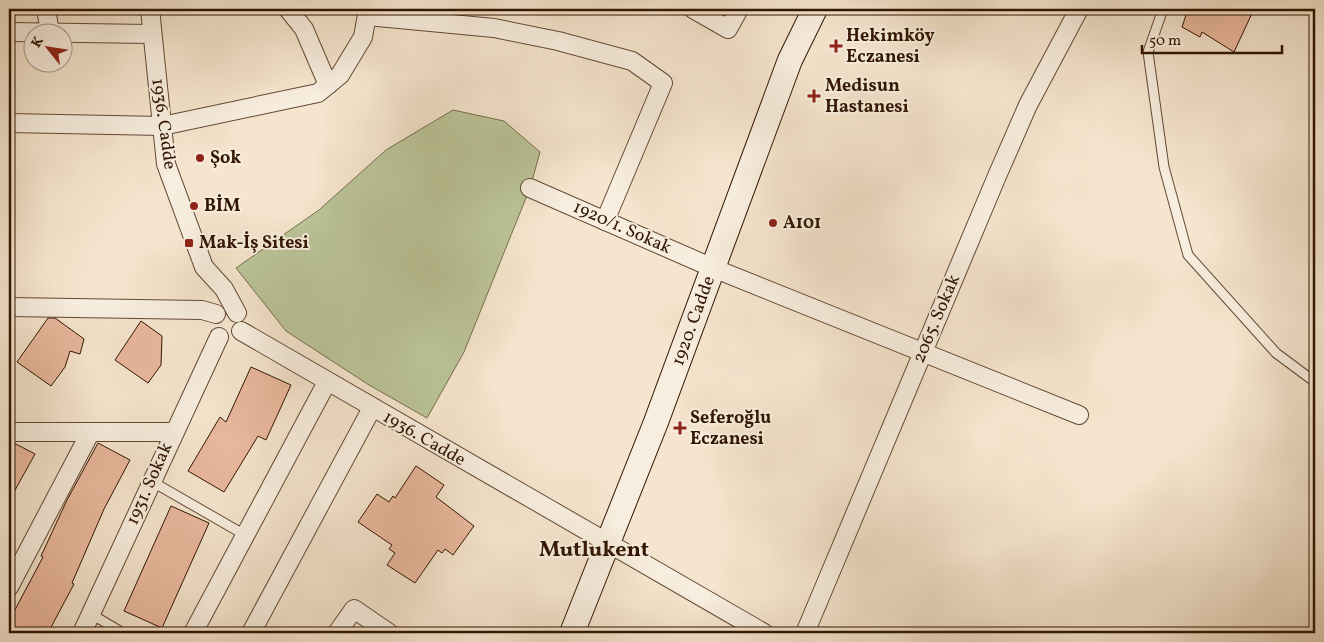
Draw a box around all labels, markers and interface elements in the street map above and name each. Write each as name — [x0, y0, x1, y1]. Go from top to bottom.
north arrow — [22, 22, 72, 72]
scale bar — [1142, 22, 1282, 54]
place label: Hekimköy Eczanesi — [846, 24, 935, 70]
text: 50 m — [1149, 31, 1181, 52]
text: K — [27, 33, 49, 51]
marker: Hekimköy Eczanesi — [830, 40, 842, 52]
place label: Medisun Hastanesi — [825, 74, 909, 120]
street label: 1936. Cadde — [144, 77, 182, 171]
marker: Medisun Hastanesi — [807, 89, 821, 103]
place label: Şok — [210, 146, 241, 171]
marker: Şok — [194, 152, 206, 164]
place label: BİM — [204, 194, 240, 219]
street label: 1920/1. Sokak — [569, 195, 675, 261]
marker: BİM — [188, 200, 200, 212]
place label: A101 — [783, 211, 821, 236]
marker: A101 — [767, 217, 779, 229]
place label: Mak-İş Sitesi — [199, 231, 309, 256]
marker: Mak-İş Sitesi — [183, 237, 195, 249]
street label: 2065. Sokak — [907, 271, 967, 367]
street label: 1920. Cadde — [666, 273, 722, 369]
street label: 1936. Cadde — [378, 405, 470, 473]
place label: Seferoğlu Eczanesi — [690, 406, 771, 452]
marker: Seferoğlu Eczanesi — [674, 422, 686, 434]
street label: 1931. Sokak — [121, 439, 179, 529]
district label: Mutlukent — [539, 535, 649, 566]

